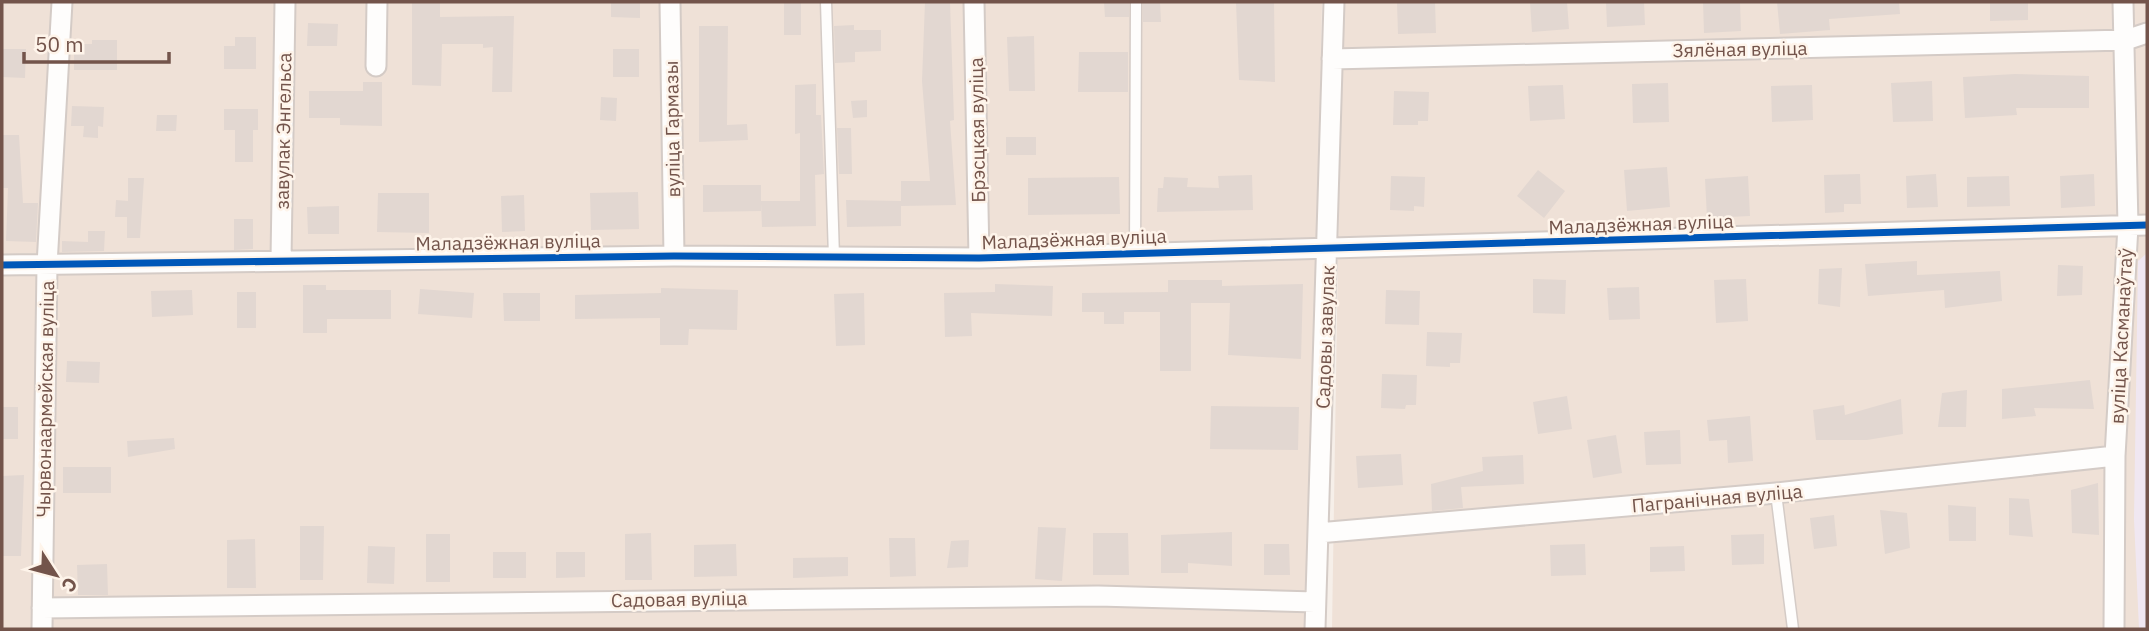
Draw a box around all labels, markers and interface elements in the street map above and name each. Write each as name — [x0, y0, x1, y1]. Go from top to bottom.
scale bar — [24, 21, 170, 65]
text: 50 m — [35, 30, 84, 58]
street label: Зялёная вуліца — [1672, 36, 1808, 62]
street label: завулак Энгельса — [270, 52, 296, 210]
street label: Брэсцкая вуліца — [964, 57, 990, 203]
street label: вуліца Гармазы — [659, 60, 685, 198]
street label: Маладзёжная вуліца — [1548, 209, 1734, 239]
street label: Маладзёжная вуліца — [981, 224, 1167, 254]
street label: Маладзёжная вуліца — [415, 228, 601, 256]
street label: вуліца Касманаўтаў — [2104, 247, 2138, 424]
street label: Садовы завулак — [1310, 265, 1340, 409]
street label: Чырвонаармейская вуліца — [31, 280, 59, 518]
street label: Пагранічная вуліца — [1631, 479, 1803, 517]
north arrow — [21, 540, 91, 610]
text: С — [56, 573, 83, 597]
street label: Садовая вуліца — [611, 586, 747, 612]

